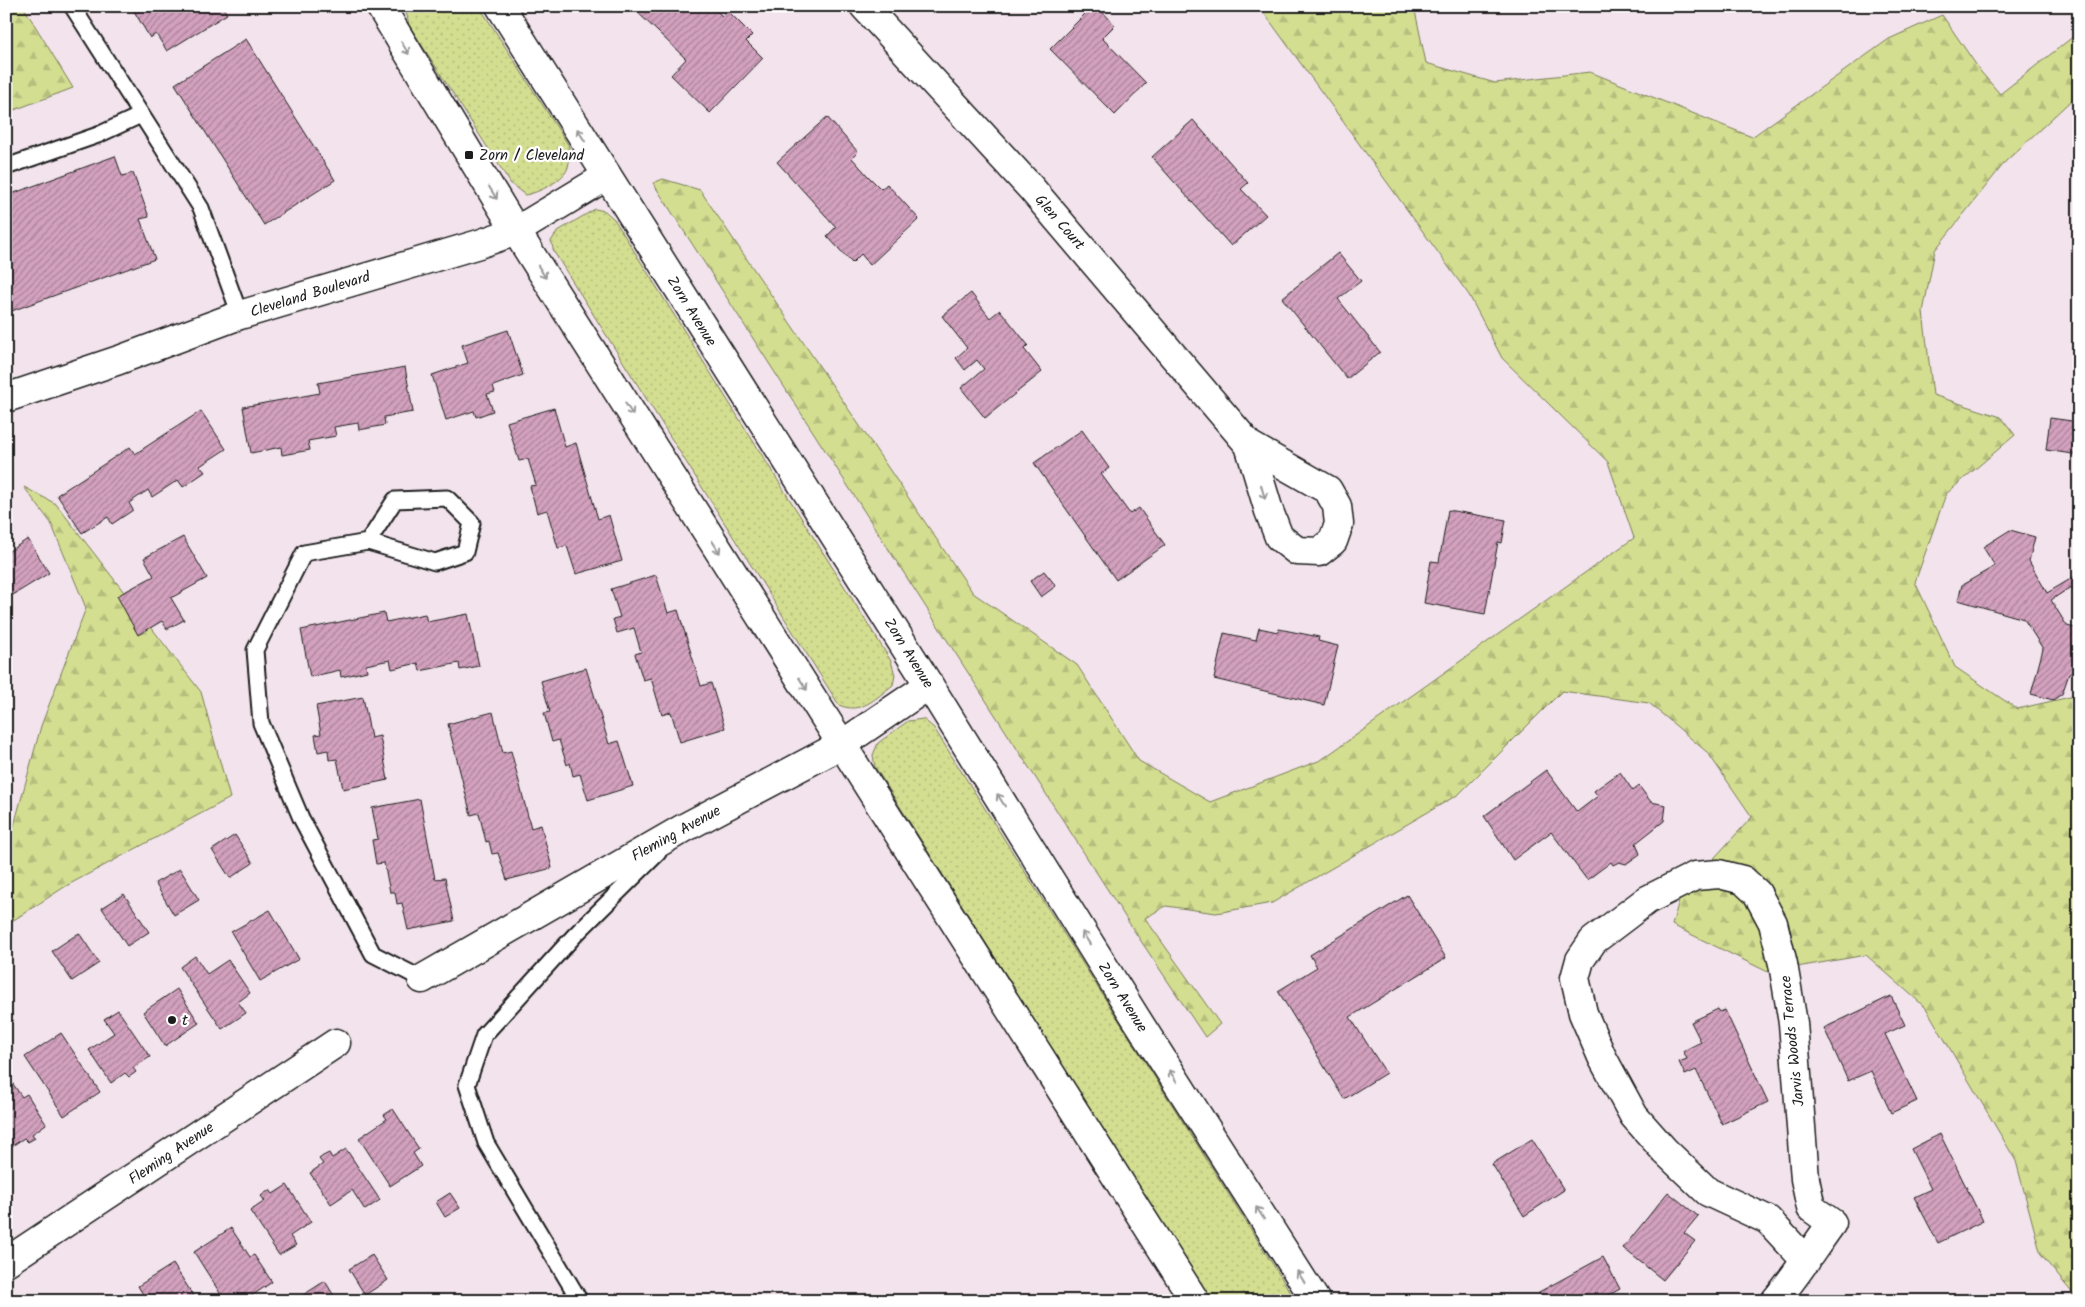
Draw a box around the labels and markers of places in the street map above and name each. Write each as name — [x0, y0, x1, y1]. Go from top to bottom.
place label: Zorn / Cleveland — [479, 144, 585, 168]
marker: Zorn / Cleveland — [463, 149, 475, 161]
place label: t — [182, 1009, 188, 1033]
marker: t — [166, 1014, 178, 1026]

